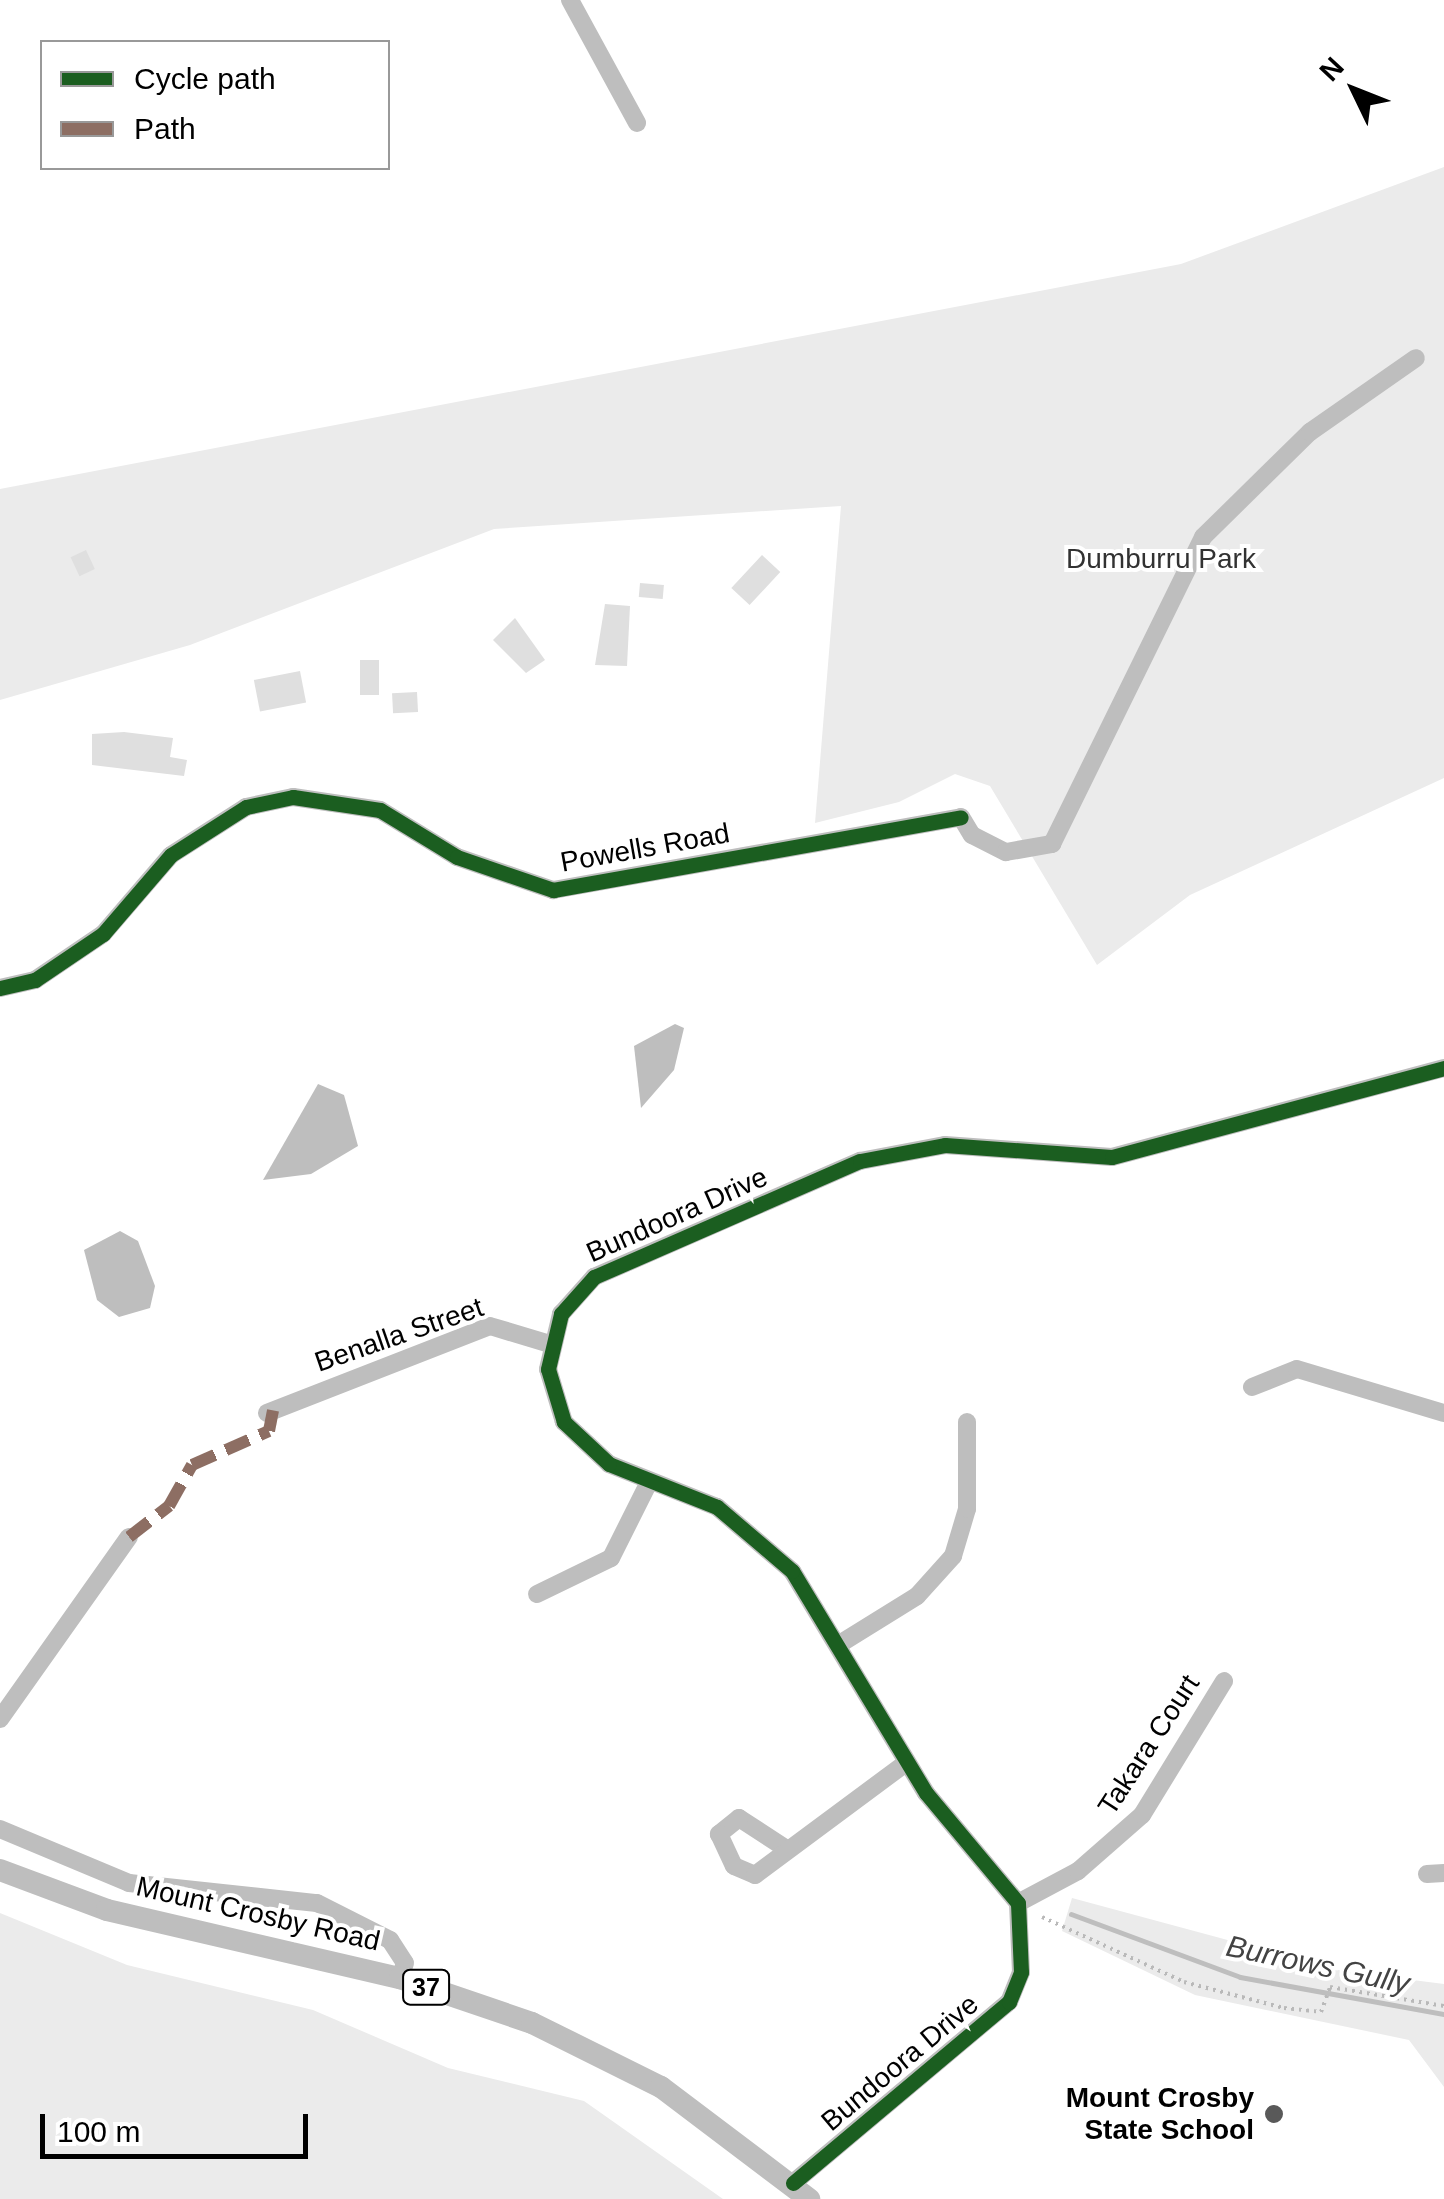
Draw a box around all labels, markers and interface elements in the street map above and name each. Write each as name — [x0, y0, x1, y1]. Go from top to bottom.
legend — [40, 40, 390, 170]
north arrow — [1304, 40, 1404, 140]
text: N — [1313, 51, 1350, 87]
text: Cycle path — [134, 62, 276, 95]
text: Path — [134, 112, 196, 145]
park label: Dumburru Park — [1066, 542, 1256, 576]
street label: Powells Road — [558, 817, 732, 879]
street label: Bundoora Drive — [581, 1160, 773, 1270]
street label: Benalla Street — [310, 1290, 488, 1380]
street label: Takara Court — [1091, 1669, 1207, 1821]
street label: Mount Crosby Road — [133, 1870, 383, 1958]
water label: Burrows Gully — [1223, 1928, 1413, 2002]
road number: 37 — [401, 1967, 451, 2007]
street label: Bundoora Drive — [815, 1988, 985, 2138]
place label: Mount Crosby State School — [1066, 2081, 1254, 2147]
scale bar — [45, 2094, 312, 2156]
marker: Mount Crosby State School — [1263, 2103, 1285, 2125]
text: 100 m — [57, 2115, 140, 2148]

